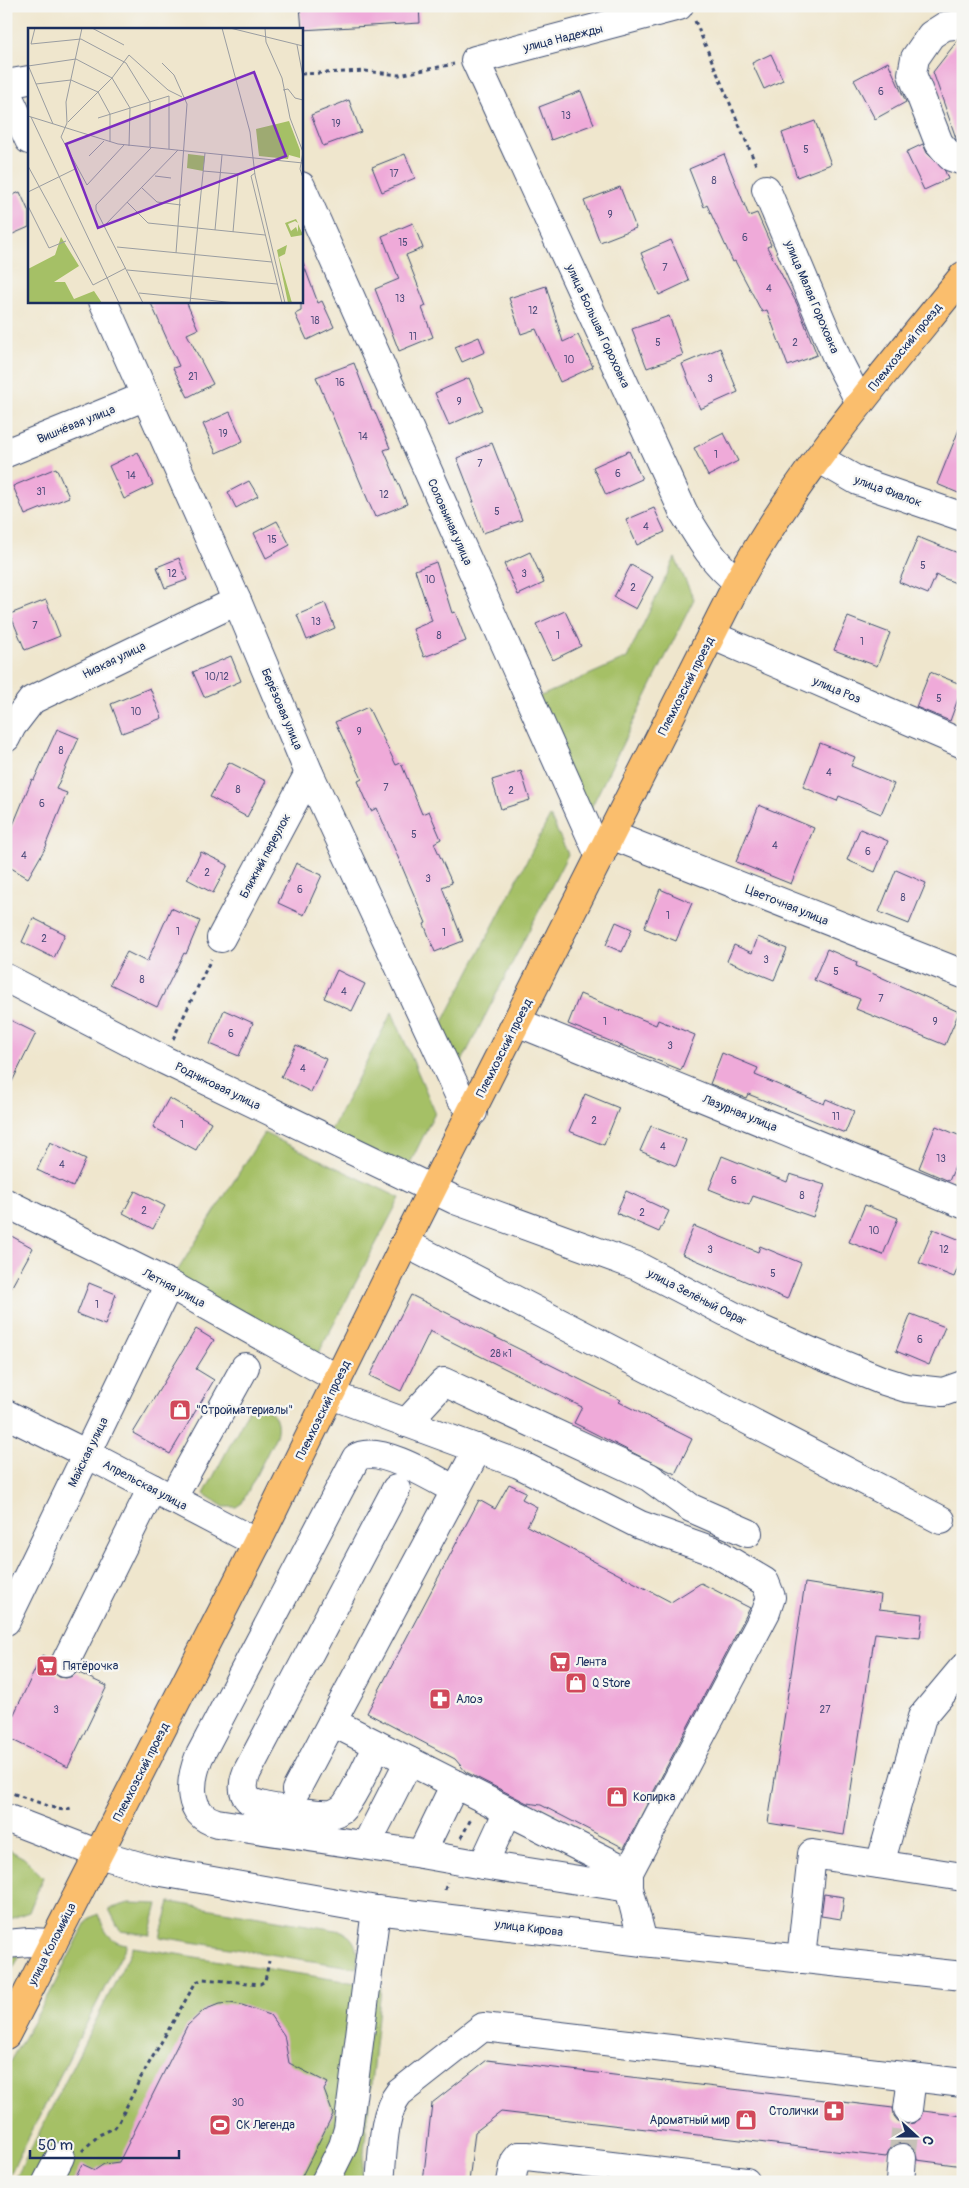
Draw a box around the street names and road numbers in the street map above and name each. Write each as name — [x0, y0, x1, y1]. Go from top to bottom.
street label: улица Надежды — [521, 21, 605, 56]
street label: улица Малая Гороховка — [781, 238, 842, 356]
street label: улица Большая Гороховка — [562, 261, 633, 391]
street label: Племхозский проезд — [865, 300, 946, 394]
street label: Вишнёвая улица — [35, 402, 118, 447]
street label: улица Фиалок — [851, 472, 923, 511]
street label: Соловьиная улица — [424, 477, 475, 568]
street label: Племхозский проезд — [655, 634, 718, 738]
street label: Низкая улица — [80, 638, 149, 682]
street label: Берёзовая улица — [258, 666, 306, 753]
street label: улица Роз — [810, 673, 863, 707]
street label: Ближний переулок — [237, 811, 294, 901]
street label: Цветочная улица — [743, 882, 831, 929]
street label: Племхозский проезд — [473, 996, 536, 1100]
street label: Родниковая улица — [173, 1059, 263, 1114]
street label: Лазурная улица — [699, 1091, 780, 1135]
street label: Летняя улица — [139, 1265, 208, 1311]
street label: улица Зелёный Овраг — [644, 1265, 749, 1329]
street label: Племхозский проезд — [293, 1357, 354, 1462]
street label: Майская улица — [65, 1414, 112, 1490]
street label: Апрельская улица — [100, 1457, 190, 1514]
street label: Племхозский проезд — [110, 1720, 173, 1824]
street label: улица Коломийца — [25, 1900, 80, 1989]
street label: улица Кирова — [493, 1917, 564, 1940]

